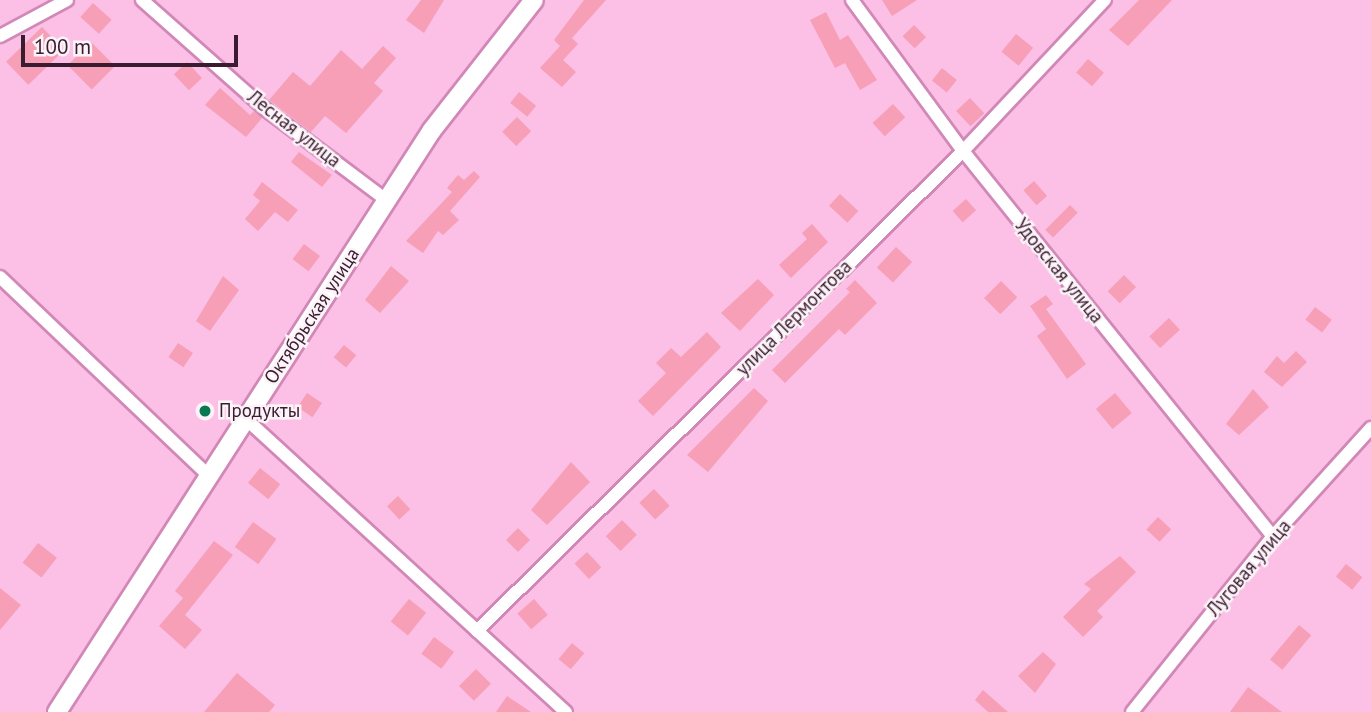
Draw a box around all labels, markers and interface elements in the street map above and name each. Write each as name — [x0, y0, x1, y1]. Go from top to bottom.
scale bar — [24, 21, 242, 65]
text: 100 m — [34, 33, 91, 60]
street label: Лесная улица — [243, 86, 345, 172]
street label: Удовская улица — [1010, 214, 1108, 328]
street label: Октябрьская улица — [260, 244, 364, 388]
street label: улица Лермонтова — [731, 255, 857, 381]
place label: Продукты — [219, 400, 300, 422]
marker: Продукты — [197, 403, 213, 419]
street label: Луговая улица — [1202, 515, 1296, 621]

